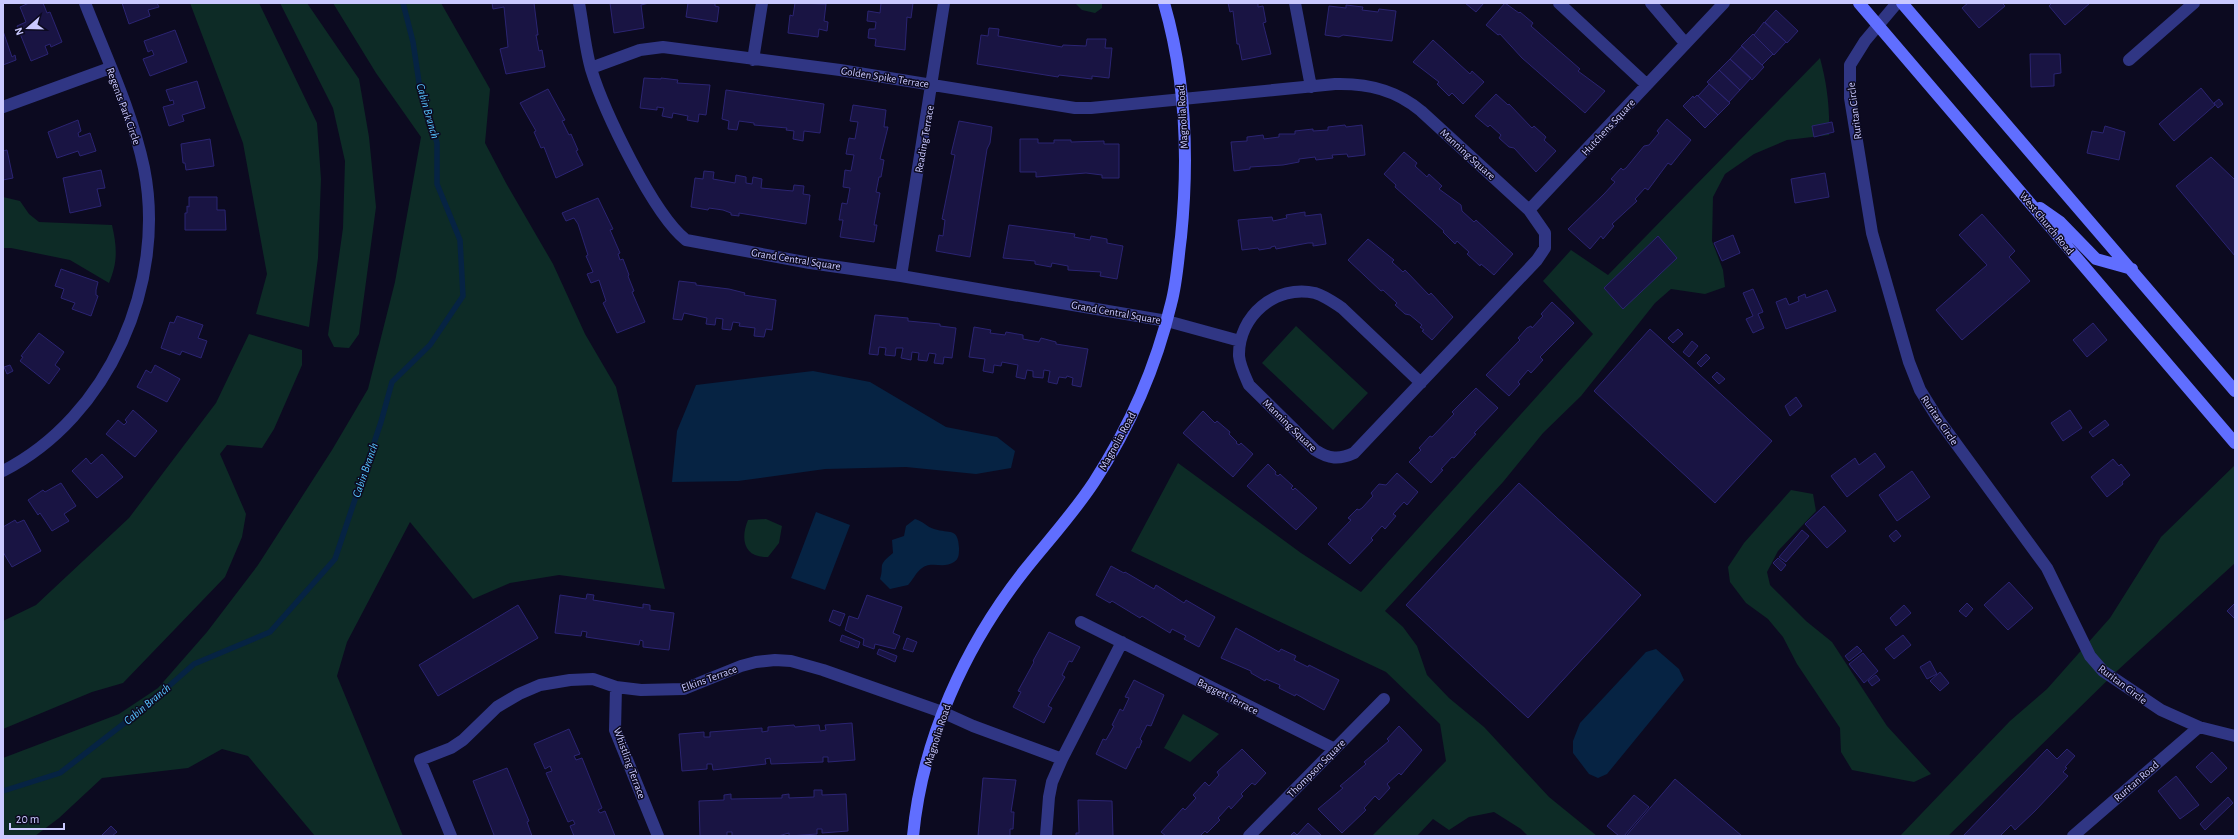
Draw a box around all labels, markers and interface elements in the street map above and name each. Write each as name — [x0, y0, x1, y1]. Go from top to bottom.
north arrow — [8, 8, 48, 48]
text: N — [13, 26, 26, 37]
street label: Golden Spike Terrace — [840, 65, 930, 90]
street label: Regents Park Circle — [105, 66, 143, 146]
water label: Cabin Branch — [414, 82, 442, 140]
street label: Ruritan Circle — [1846, 82, 1863, 140]
street label: Magnolia Road — [1175, 84, 1190, 149]
street label: Hutchens Square — [1580, 97, 1637, 158]
street label: Reading Terrace — [913, 105, 936, 174]
street label: Manning Square — [1438, 127, 1497, 182]
street label: West Church Road — [2017, 190, 2076, 257]
street label: Grand Central Square — [750, 247, 842, 272]
street label: Grand Central Square — [1070, 299, 1161, 326]
street label: Ruritan Circle — [1919, 393, 1960, 447]
street label: Manning Square — [1261, 397, 1319, 454]
street label: Magnolia Road — [1097, 410, 1138, 472]
water label: Cabin Branch — [350, 441, 380, 499]
street label: Elkins Terrace — [680, 663, 738, 694]
street label: Ruritan Circle — [2096, 663, 2149, 706]
street label: Baggett Terrace — [1196, 676, 1260, 716]
water label: Cabin Branch — [121, 681, 173, 727]
street label: Magnolia Road — [922, 703, 953, 767]
street label: Whistling Terrace — [612, 726, 648, 800]
street label: Thompson Square — [1285, 737, 1348, 800]
street label: Ruritan Road — [2112, 759, 2161, 804]
scale bar — [10, 805, 64, 831]
text: 20 m — [16, 813, 39, 825]

